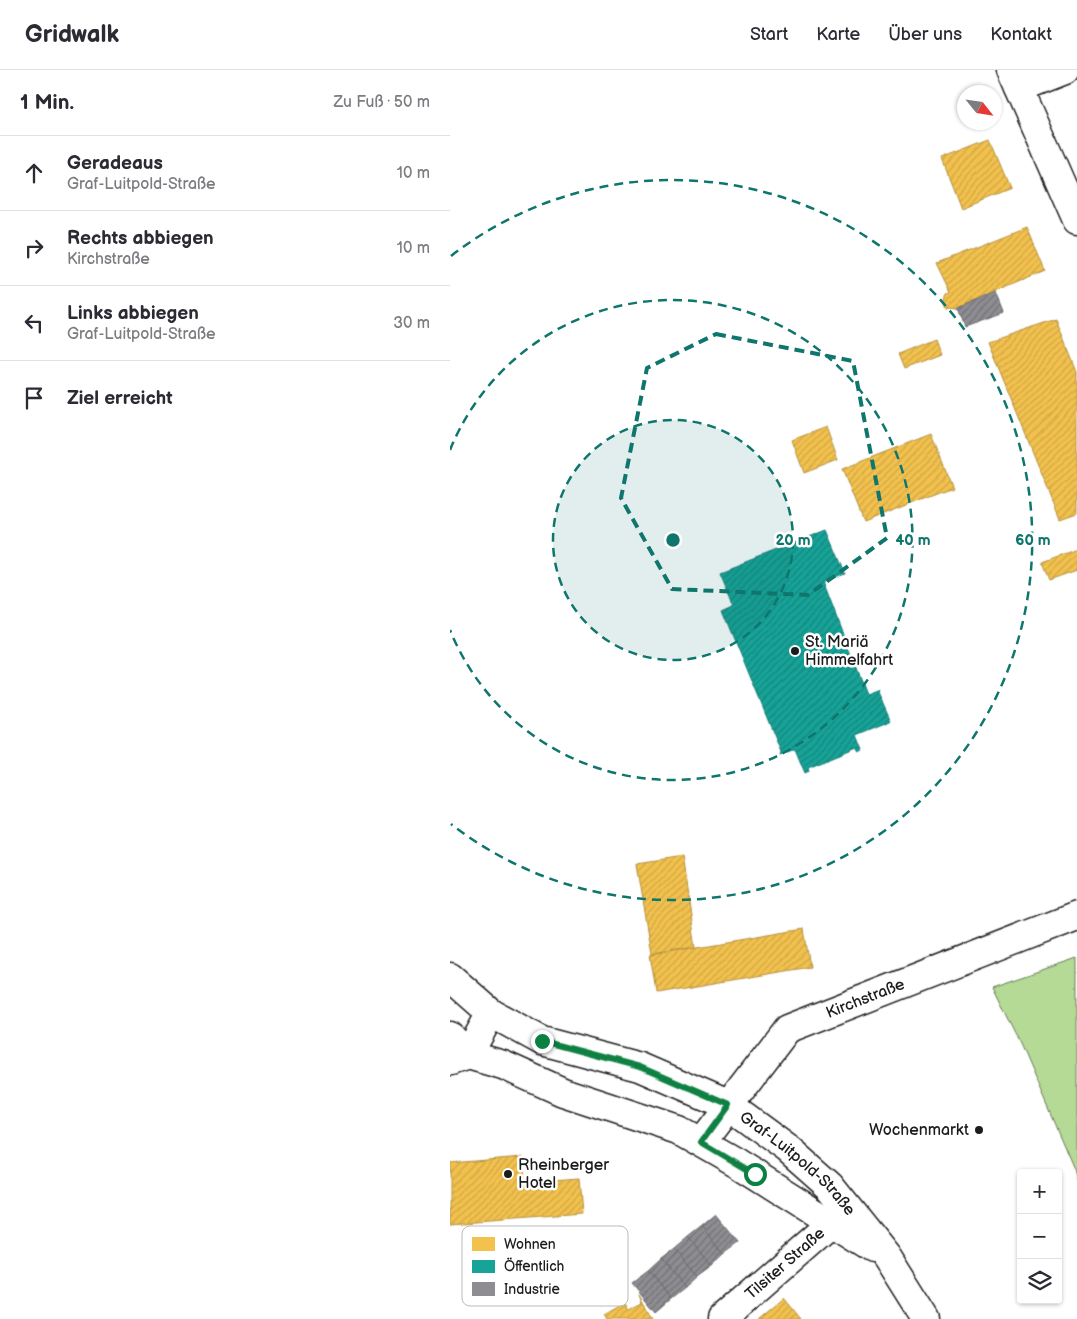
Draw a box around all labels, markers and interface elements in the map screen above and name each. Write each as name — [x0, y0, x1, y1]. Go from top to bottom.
text: Gridwalk — [25, 20, 119, 49]
text: Start — [750, 24, 788, 45]
text: Karte — [816, 24, 860, 45]
text: Über uns — [888, 24, 962, 45]
text: Kontakt — [990, 24, 1052, 45]
north arrow — [957, 85, 1002, 130]
text: 1 Min. — [20, 90, 74, 115]
text: Zu Fuß · 50 m — [334, 93, 430, 112]
text: Geradeaus — [67, 152, 163, 175]
icon: ahead — [20, 159, 48, 187]
text: 10 m — [397, 164, 430, 183]
text: Graf-Luitpold-Straße — [67, 175, 215, 194]
text: Rechts abbiegen — [67, 227, 214, 250]
icon: right — [20, 234, 48, 262]
text: 10 m — [397, 239, 430, 258]
text: Kirchstraße — [67, 250, 150, 269]
text: Links abbiegen — [67, 302, 199, 325]
icon: left — [20, 309, 48, 337]
text: 30 m — [393, 314, 430, 333]
text: Graf-Luitpold-Straße — [67, 325, 215, 344]
icon: arrive — [20, 384, 48, 412]
text: Ziel erreicht — [67, 387, 173, 410]
centre of rings — [664, 531, 682, 549]
text: 20 m — [776, 531, 811, 550]
text: 40 m — [895, 531, 931, 550]
text: 60 m — [1015, 531, 1051, 550]
place label: St. Mariä Himmelfahrt — [805, 633, 893, 670]
marker: St. Mariä Himmelfahrt — [789, 645, 801, 657]
street label: Kirchstraße — [823, 974, 908, 1022]
route end — [531, 1030, 554, 1053]
street label: Graf-Luitpold-Straße — [736, 1107, 860, 1220]
place label: Wochenmarkt — [869, 1121, 969, 1140]
marker: Wochenmarkt — [973, 1124, 985, 1136]
place label: Rheinberger Hotel — [518, 1156, 609, 1193]
route start — [744, 1163, 767, 1186]
marker: Rheinberger Hotel — [502, 1168, 514, 1180]
map controls — [1017, 1169, 1062, 1304]
button: + — [1017, 1169, 1062, 1214]
button: − — [1017, 1214, 1062, 1259]
street label: Tilsiter Straße — [742, 1223, 829, 1303]
legend — [462, 1226, 628, 1306]
text: Wohnen — [504, 1236, 556, 1253]
text: Öffentlich — [504, 1257, 565, 1275]
button: layers — [1017, 1259, 1062, 1304]
text: Industrie — [504, 1281, 560, 1298]

